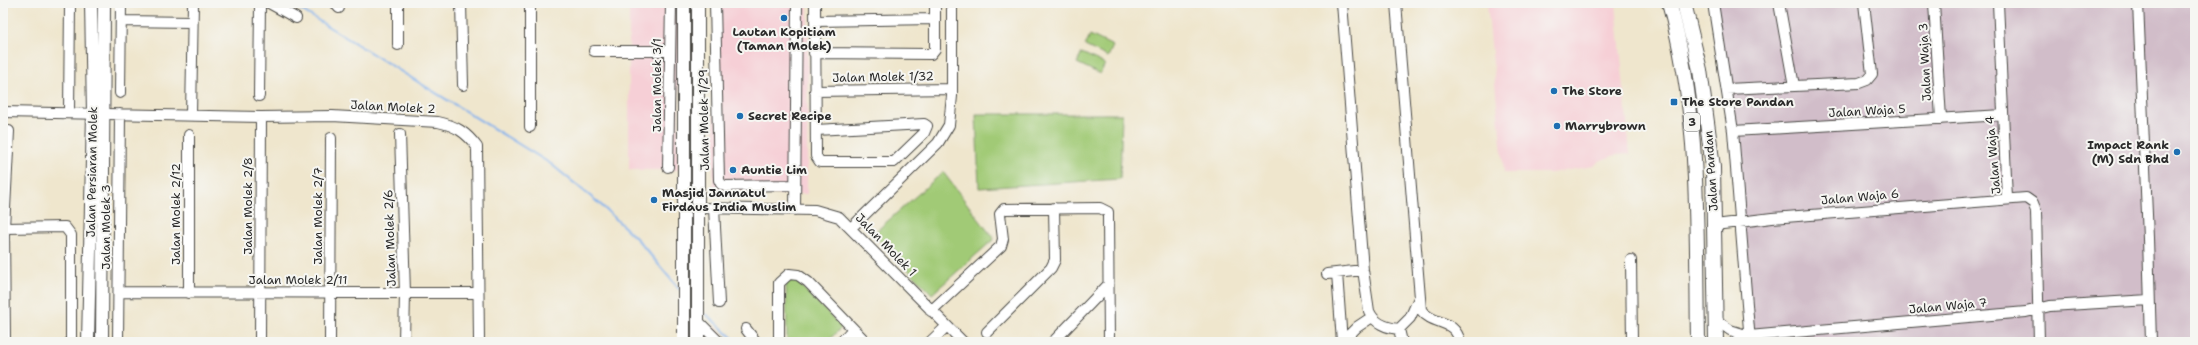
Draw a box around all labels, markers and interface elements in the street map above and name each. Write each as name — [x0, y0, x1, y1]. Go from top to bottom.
marker: Lautan Kopitiam (Taman Molek) — [779, 13, 789, 23]
street label: Jalan Waja 3 — [1915, 22, 1935, 102]
place label: Lautan Kopitiam (Taman Molek) — [732, 24, 836, 54]
street label: Jalan Molek 3/1 — [649, 38, 665, 132]
street label: Jalan Molek 1/32 — [832, 68, 934, 86]
street label: Jalan Molek 1/29 — [695, 69, 713, 171]
place label: The Store — [1562, 83, 1622, 99]
marker: The Store — [1549, 86, 1559, 96]
place label: The Store Pandan — [1682, 94, 1794, 110]
street label: Jalan Molek 2 — [350, 97, 436, 117]
marker: The Store Pandan — [1669, 97, 1679, 107]
street label: Jalan Waja 5 — [1828, 101, 1906, 121]
street label: Jalan Persiaran Molek — [83, 106, 101, 238]
place label: Secret Recipe — [748, 108, 832, 124]
marker: Secret Recipe — [735, 111, 745, 121]
road number: 3 — [1684, 113, 1700, 131]
street label: Jalan Waja 4 — [1982, 115, 2004, 195]
place label: Marrybrown — [1565, 118, 1646, 134]
marker: Marrybrown — [1552, 121, 1562, 131]
street label: Jalan Pandan — [1700, 130, 1722, 212]
place label: Impact Rank (M) Sdn Bhd — [2087, 137, 2169, 167]
marker: Impact Rank (M) Sdn Bhd — [2172, 147, 2182, 157]
street label: Jalan Molek 2/8 — [240, 157, 256, 255]
place label: Auntie Lim — [741, 162, 807, 178]
street label: Jalan Molek 2/12 — [168, 163, 184, 265]
marker: Auntie Lim — [728, 165, 738, 175]
street label: Jalan Molek 2/7 — [310, 167, 326, 265]
street label: Jalan Molek 3 — [98, 184, 114, 270]
place label: Masjid Jannatul Firdaus India Muslim — [662, 185, 796, 215]
street label: Jalan Waja 6 — [1820, 186, 1900, 208]
street label: Jalan Molek 2/6 — [380, 189, 400, 287]
marker: Masjid Jannatul Firdaus India Muslim — [649, 195, 659, 205]
street label: Jalan Molek 1 — [852, 210, 920, 280]
street label: Jalan Molek 2/11 — [249, 272, 347, 288]
street label: Jalan Waja 7 — [1908, 295, 1988, 317]

